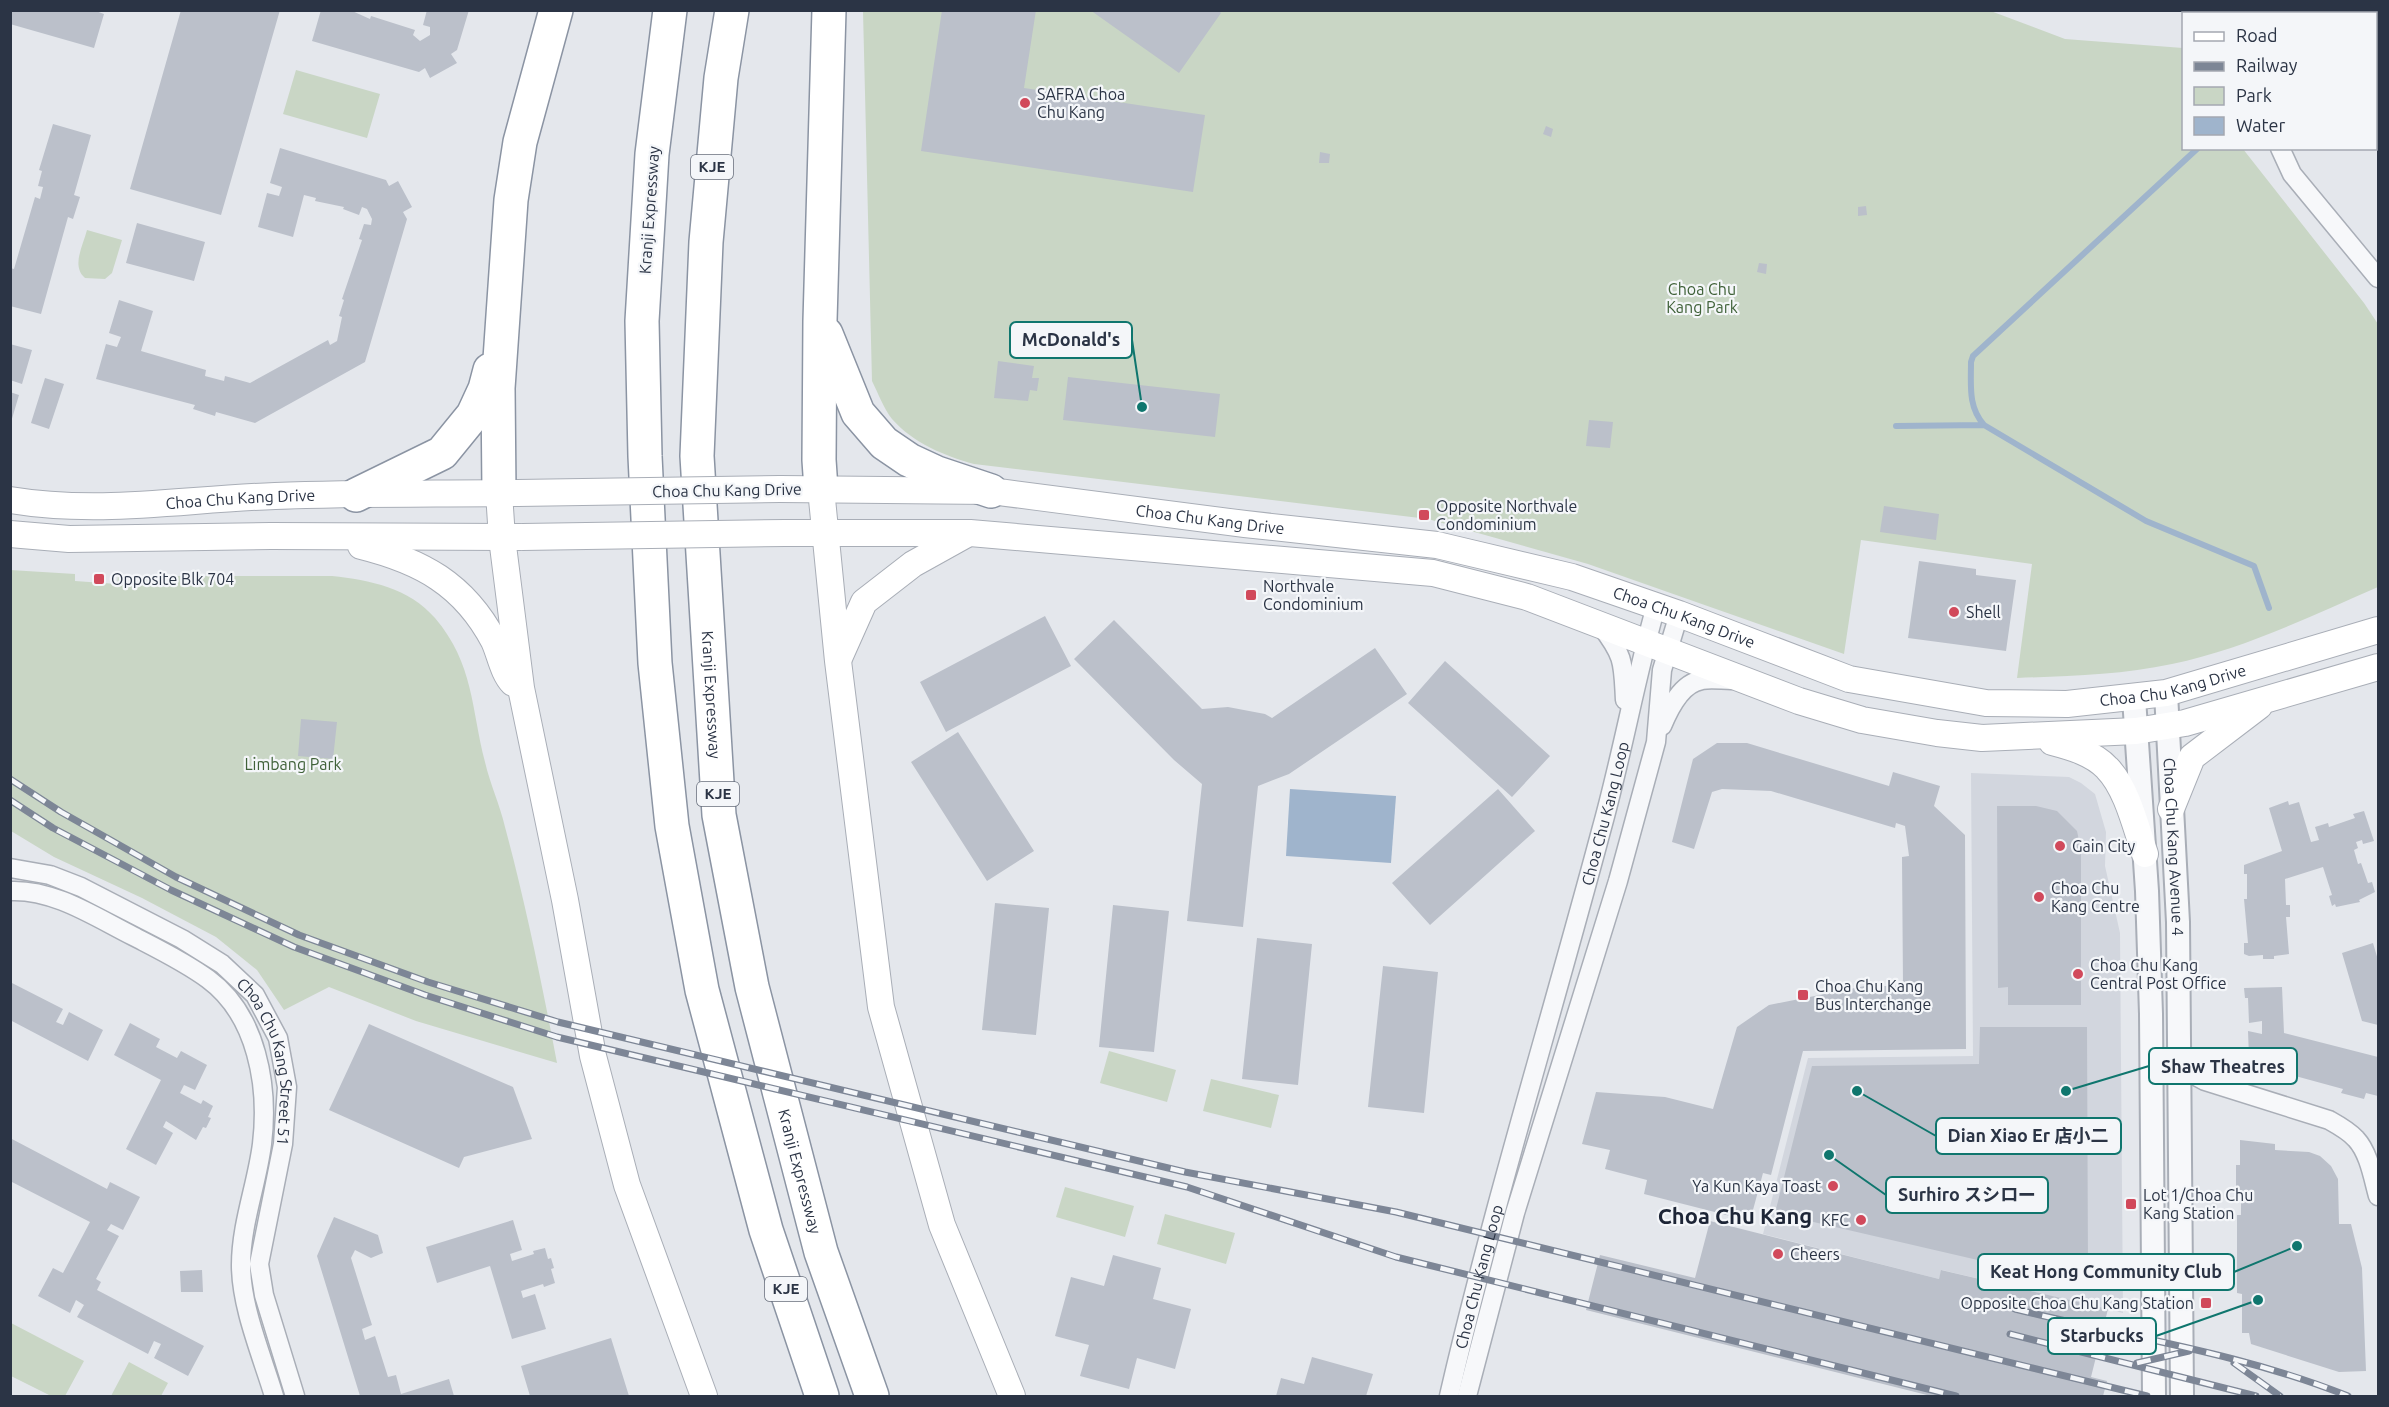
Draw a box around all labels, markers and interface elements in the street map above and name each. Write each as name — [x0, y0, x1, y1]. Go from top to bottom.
legend — [2182, 12, 2377, 150]
text: Road — [2236, 25, 2278, 45]
text: Railway — [2236, 55, 2298, 75]
place label: SAFRA Choa Chu Kang — [1037, 85, 1125, 121]
text: Park — [2236, 85, 2272, 105]
marker: SAFRA Choa Chu Kang — [1018, 96, 1032, 110]
text: Water — [2236, 115, 2286, 135]
street label: Kranji Expressway — [636, 145, 662, 275]
road number: KJE — [691, 155, 733, 179]
park label: Choa Chu Kang Park — [1666, 280, 1738, 316]
callout: McDonald's — [1010, 322, 1132, 358]
text: McDonald's — [1022, 329, 1120, 349]
street label: Choa Chu Kang Drive — [652, 480, 802, 500]
street label: Choa Chu Kang Drive — [165, 486, 315, 512]
place label: Opposite Northvale Condominium — [1436, 497, 1577, 533]
street label: Choa Chu Kang Drive — [1135, 501, 1286, 537]
marker: Opposite Northvale Condominium — [1417, 508, 1431, 522]
place label: Opposite Blk 704 — [111, 570, 234, 588]
marker: Opposite Blk 704 — [92, 572, 106, 586]
place label: Northvale Condominium — [1263, 577, 1364, 613]
street label: Choa Chu Kang Drive — [1611, 583, 1758, 651]
marker: Northvale Condominium — [1244, 588, 1258, 602]
place label: Shell — [1966, 603, 2001, 621]
marker: Shell — [1947, 605, 1961, 619]
street label: Kranji Expressway — [699, 630, 725, 760]
street label: Choa Chu Kang Drive — [2099, 661, 2248, 709]
street label: Choa Chu Kang Loop — [1578, 740, 1632, 888]
park label: Limbang Park — [244, 755, 342, 773]
street label: Choa Chu Kang Avenue 4 — [2160, 757, 2187, 936]
road number: KJE — [697, 782, 739, 806]
place label: Gain City — [2072, 837, 2136, 855]
marker: Gain City — [2053, 839, 2067, 853]
place label: Choa Chu Kang Centre — [2051, 879, 2140, 915]
marker: Choa Chu Kang Centre — [2032, 890, 2046, 904]
place label: Choa Chu Kang Central Post Office — [2090, 956, 2227, 992]
marker: Choa Chu Kang Central Post Office — [2071, 967, 2085, 981]
street label: Choa Chu Kang Street 51 — [233, 974, 296, 1146]
place label: Choa Chu Kang Bus Interchange — [1815, 977, 1931, 1013]
marker: Choa Chu Kang Bus Interchange — [1796, 988, 1810, 1002]
callout: Shaw Theatres — [2149, 1048, 2297, 1084]
text: Shaw Theatres — [2161, 1056, 2285, 1076]
street label: Kranji Expressway — [775, 1107, 825, 1236]
callout: Dian Xiao Er 店小二 — [1936, 1118, 2121, 1154]
text: Dian Xiao Er 店小二 — [1948, 1125, 2108, 1145]
place label: Ya Kun Kaya Toast — [1692, 1177, 1822, 1195]
callout: Surhiro スシロー — [1886, 1177, 2048, 1213]
marker: Ya Kun Kaya Toast — [1826, 1179, 1840, 1193]
text: Surhiro スシロー — [1898, 1184, 2036, 1204]
place label: Lot 1/Choa Chu Kang Station — [2143, 1186, 2253, 1222]
marker: Lot 1/Choa Chu Kang Station — [2124, 1197, 2138, 1211]
street label: Choa Chu Kang Loop — [1452, 1203, 1506, 1351]
district label: Choa Chu Kang — [1658, 1203, 1812, 1228]
place label: KFC — [1821, 1211, 1849, 1229]
marker: KFC — [1854, 1213, 1868, 1227]
place label: Cheers — [1790, 1245, 1840, 1263]
marker: Cheers — [1771, 1247, 1785, 1261]
callout: Keat Hong Community Club — [1978, 1254, 2234, 1290]
text: Keat Hong Community Club — [1990, 1261, 2222, 1281]
road number: KJE — [765, 1277, 807, 1301]
place label: Opposite Choa Chu Kang Station — [1960, 1294, 2194, 1312]
marker: Opposite Choa Chu Kang Station — [2199, 1296, 2213, 1310]
callout: Starbucks — [2048, 1318, 2156, 1354]
text: Starbucks — [2060, 1325, 2144, 1345]

